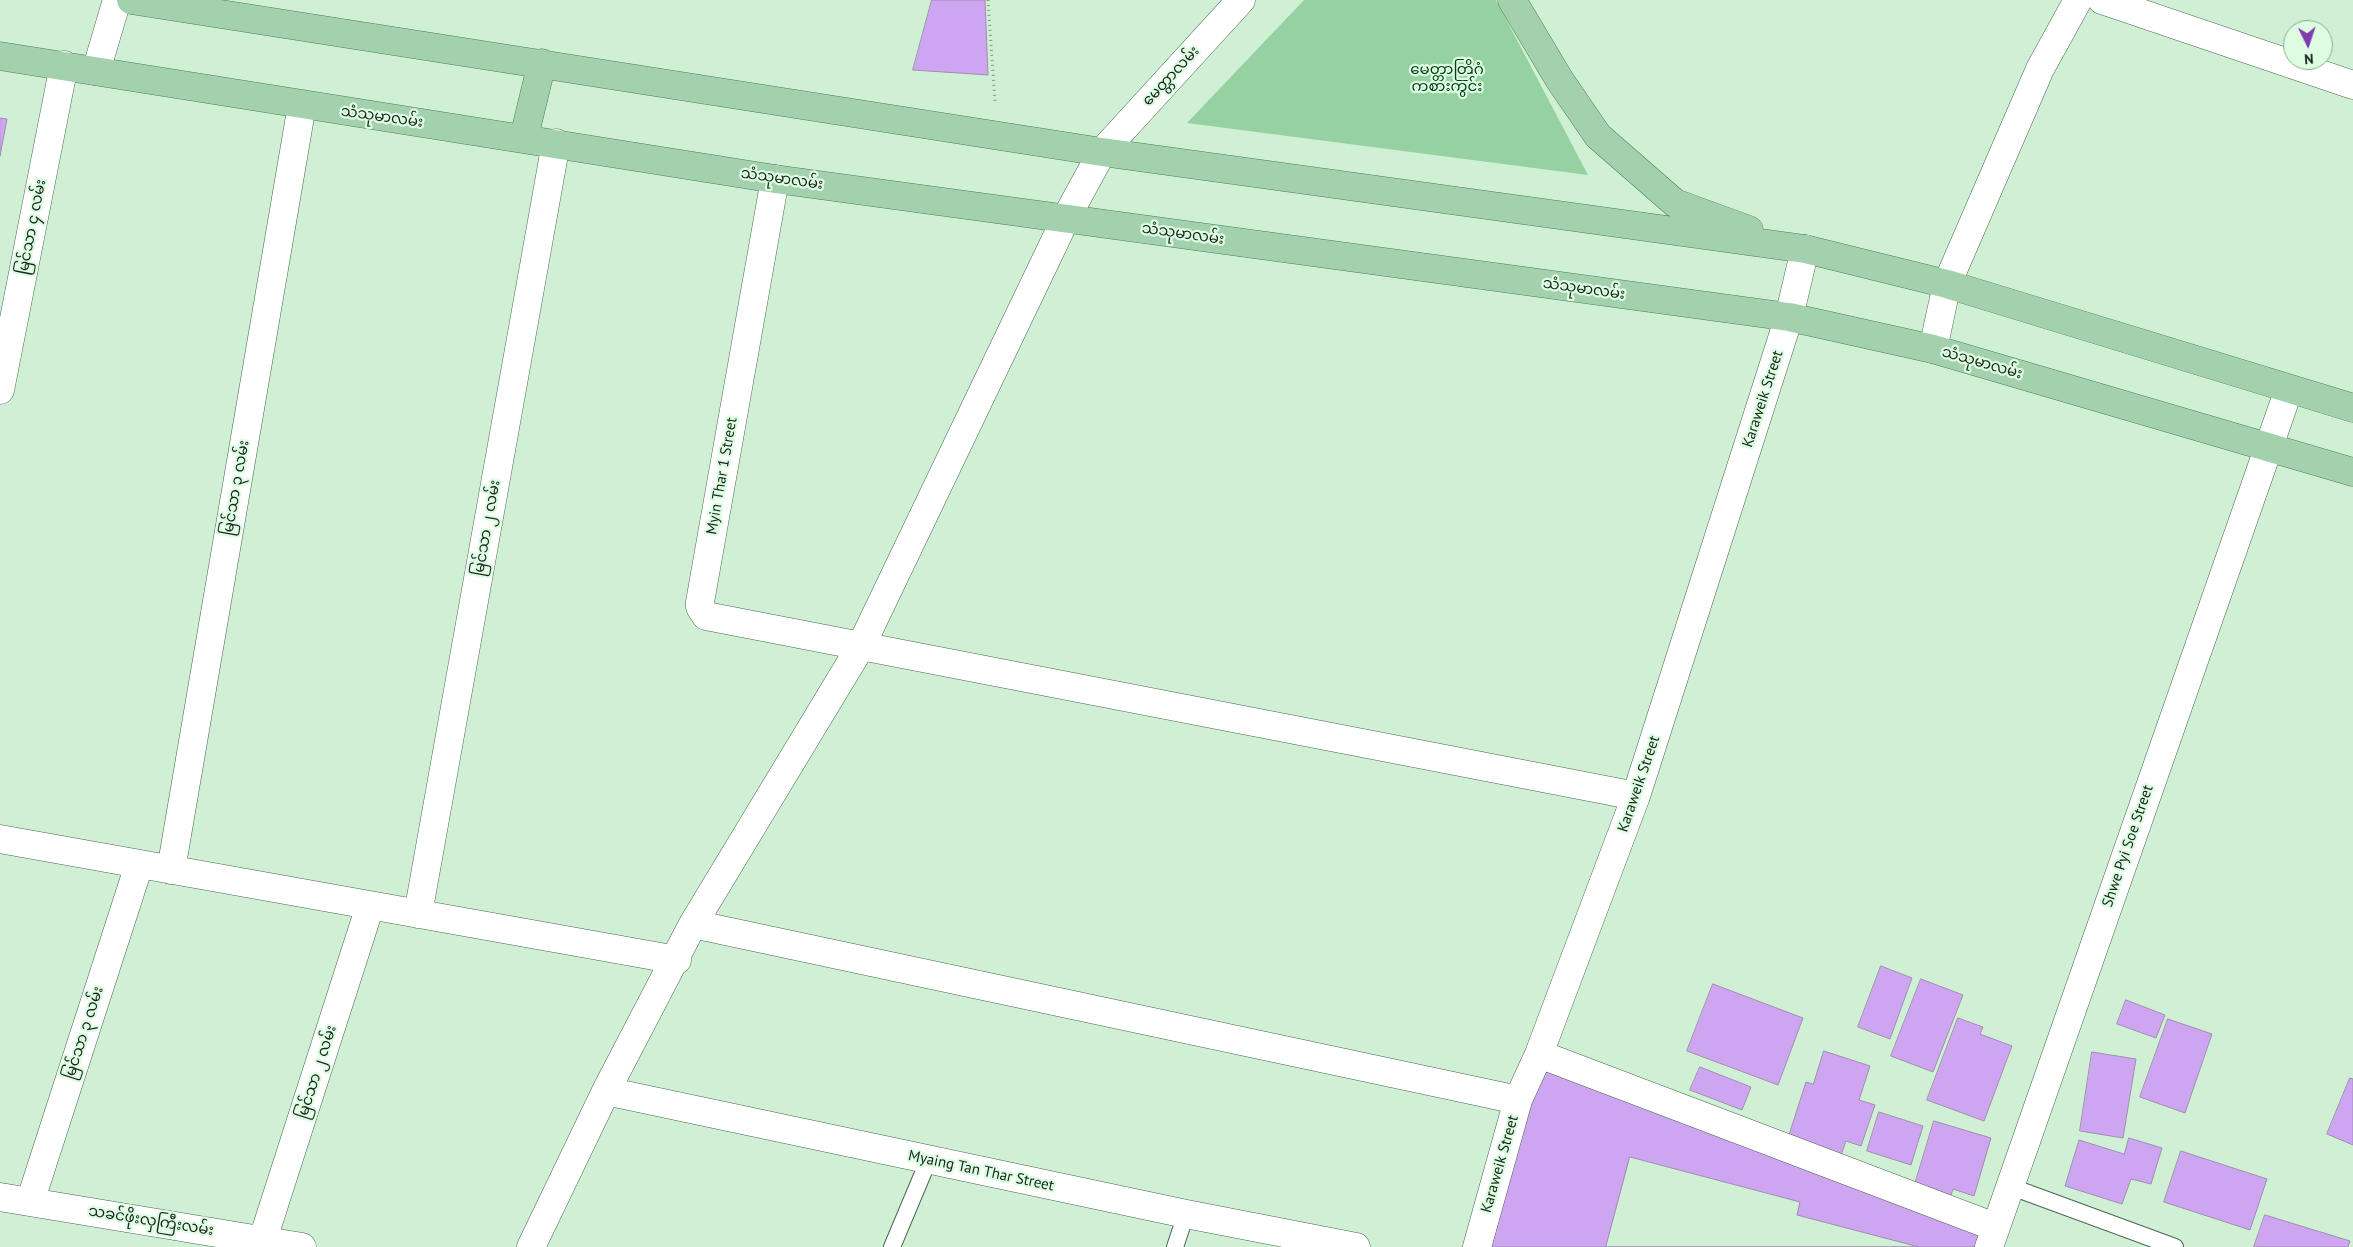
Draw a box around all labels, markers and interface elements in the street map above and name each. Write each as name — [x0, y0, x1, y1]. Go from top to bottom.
north arrow — [2283, 20, 2333, 70]
street label: မေတ္တာလမ်း — [1139, 42, 1203, 110]
text: N — [2304, 50, 2314, 68]
park label: မေတ္တာတြိဂံ ကစားကွင်း — [1410, 61, 1484, 96]
street label: သံသုမာလမ်း — [340, 102, 424, 132]
street label: သံသုမာလမ်း — [740, 164, 824, 194]
street label: မြင်သာ ၄ လမ်း — [14, 178, 50, 276]
street label: သံသုမာလမ်း — [1141, 219, 1225, 249]
street label: သံသုမာလမ်း — [1542, 274, 1626, 304]
street label: သံသုမာလမ်း — [1940, 343, 2024, 383]
street label: Karaweik Street — [1739, 348, 1787, 450]
street label: Myin Thar 1 Street — [703, 416, 741, 536]
street label: မြင်သာ ၃ လမ်း — [219, 439, 253, 537]
street label: မြင်သာ ၂ လမ်း — [470, 478, 504, 578]
street label: Karaweik Street — [1614, 733, 1664, 835]
street label: Shwe Pyi Soe Street — [2099, 783, 2157, 909]
street label: မြင်သာ ၃ လမ်း — [61, 984, 107, 1082]
street label: မြင်သာ ၂ လမ်း — [293, 1023, 341, 1121]
street label: Karaweik Street — [1477, 1113, 1523, 1215]
street label: Myaing Tan Thar Street — [907, 1147, 1055, 1195]
street label: သခင်ဖိုးလှကြီးလမ်း — [87, 1202, 215, 1240]

